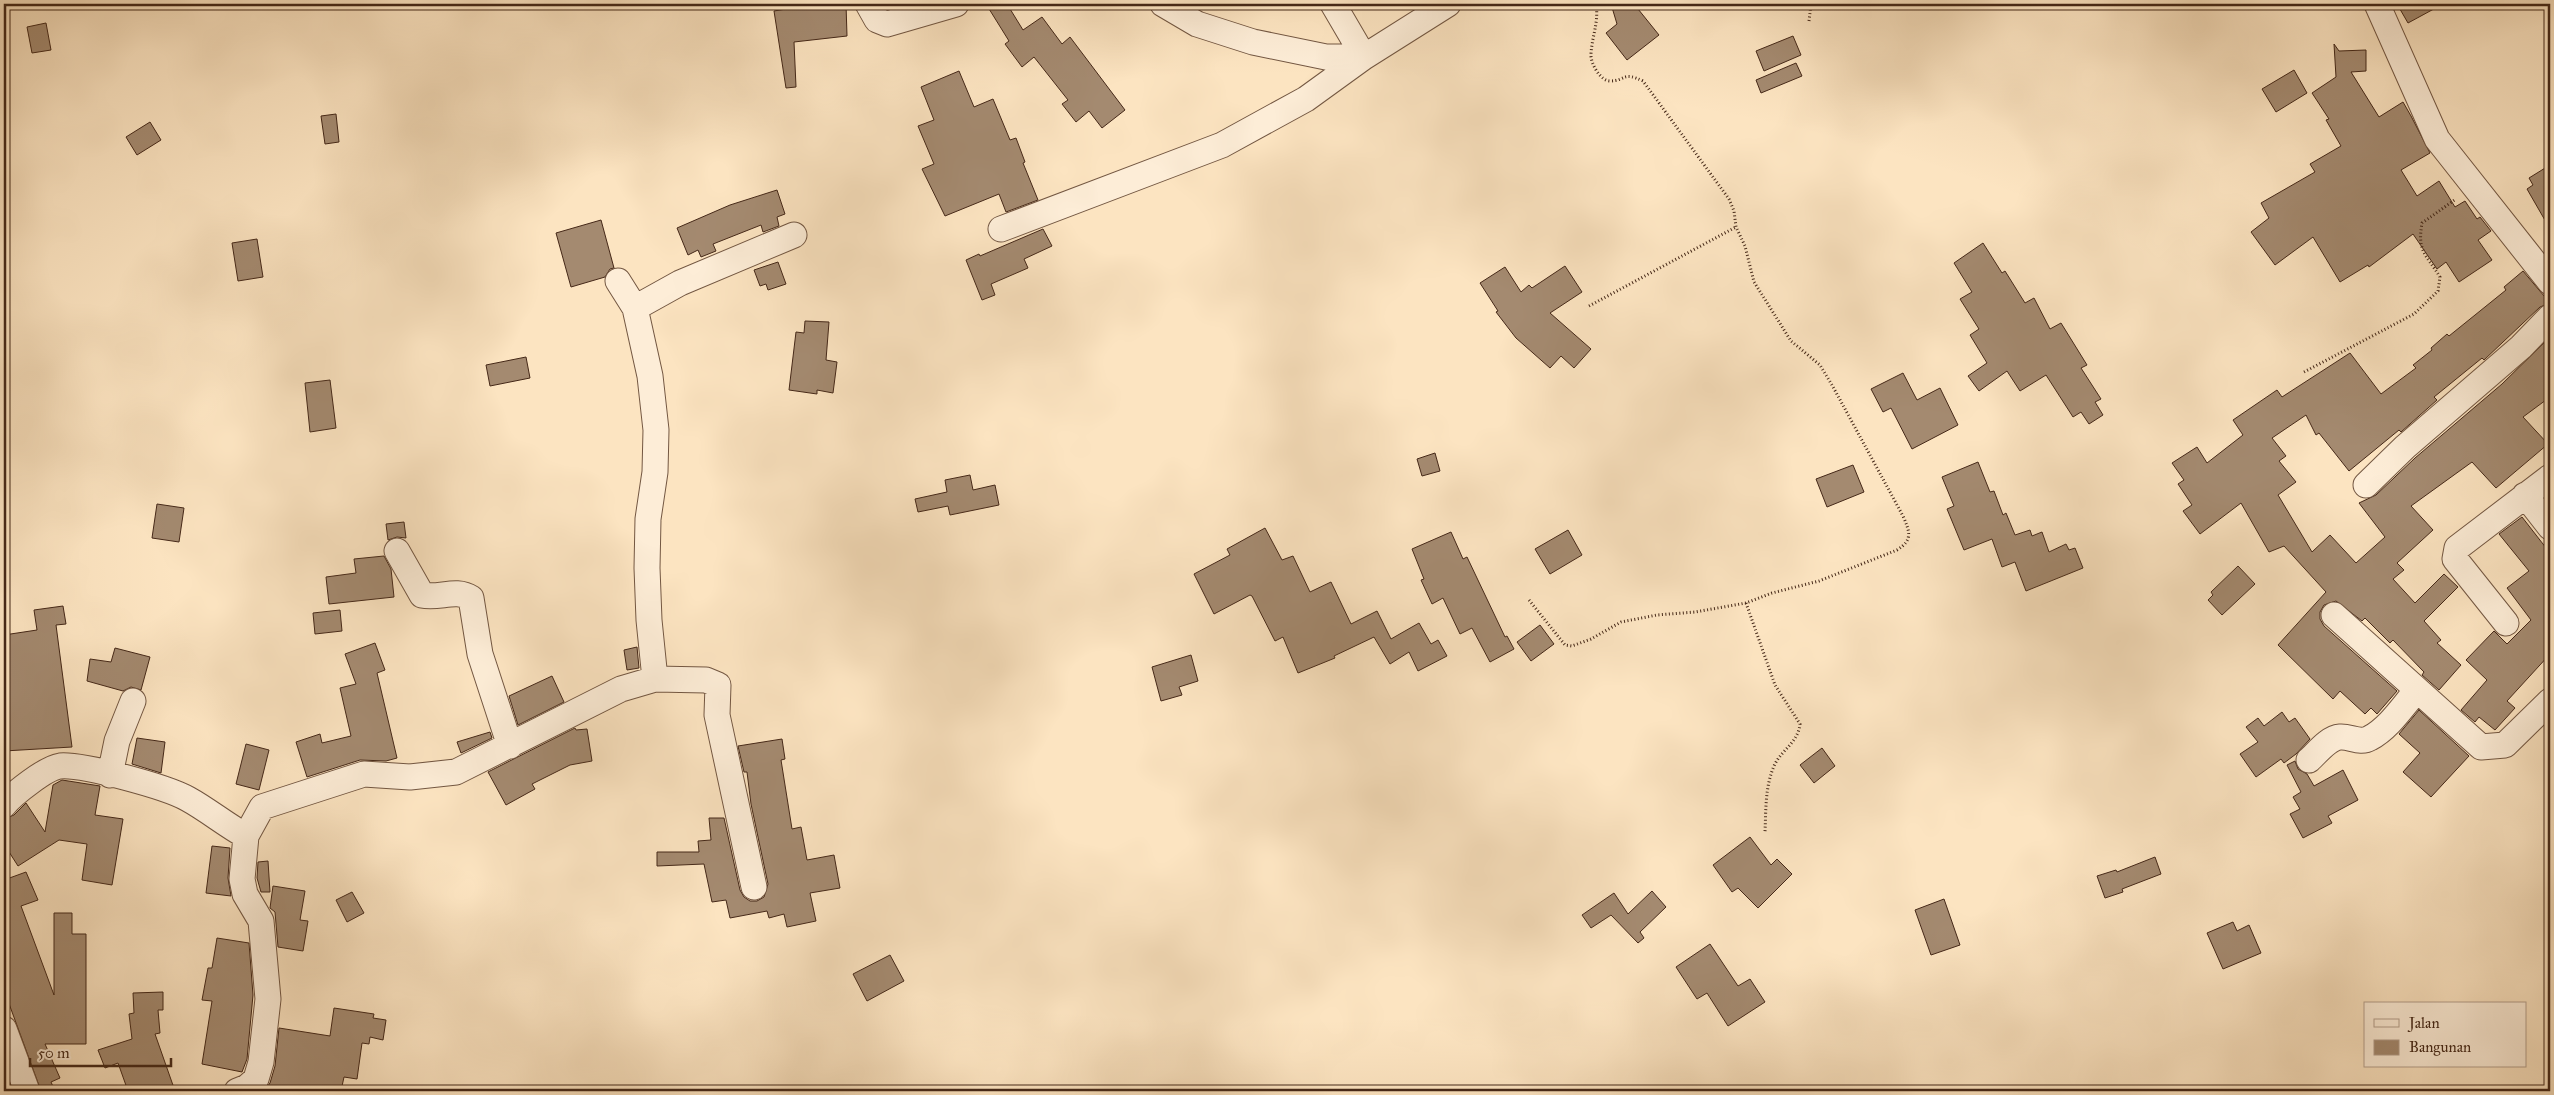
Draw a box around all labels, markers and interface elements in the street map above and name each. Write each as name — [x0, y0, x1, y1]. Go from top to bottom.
legend — [2364, 1002, 2526, 1068]
text: Jalan — [2407, 1014, 2440, 1033]
scale bar — [30, 1035, 171, 1067]
text: Bangunan — [2409, 1038, 2471, 1056]
text: 50 m — [38, 1044, 70, 1062]

